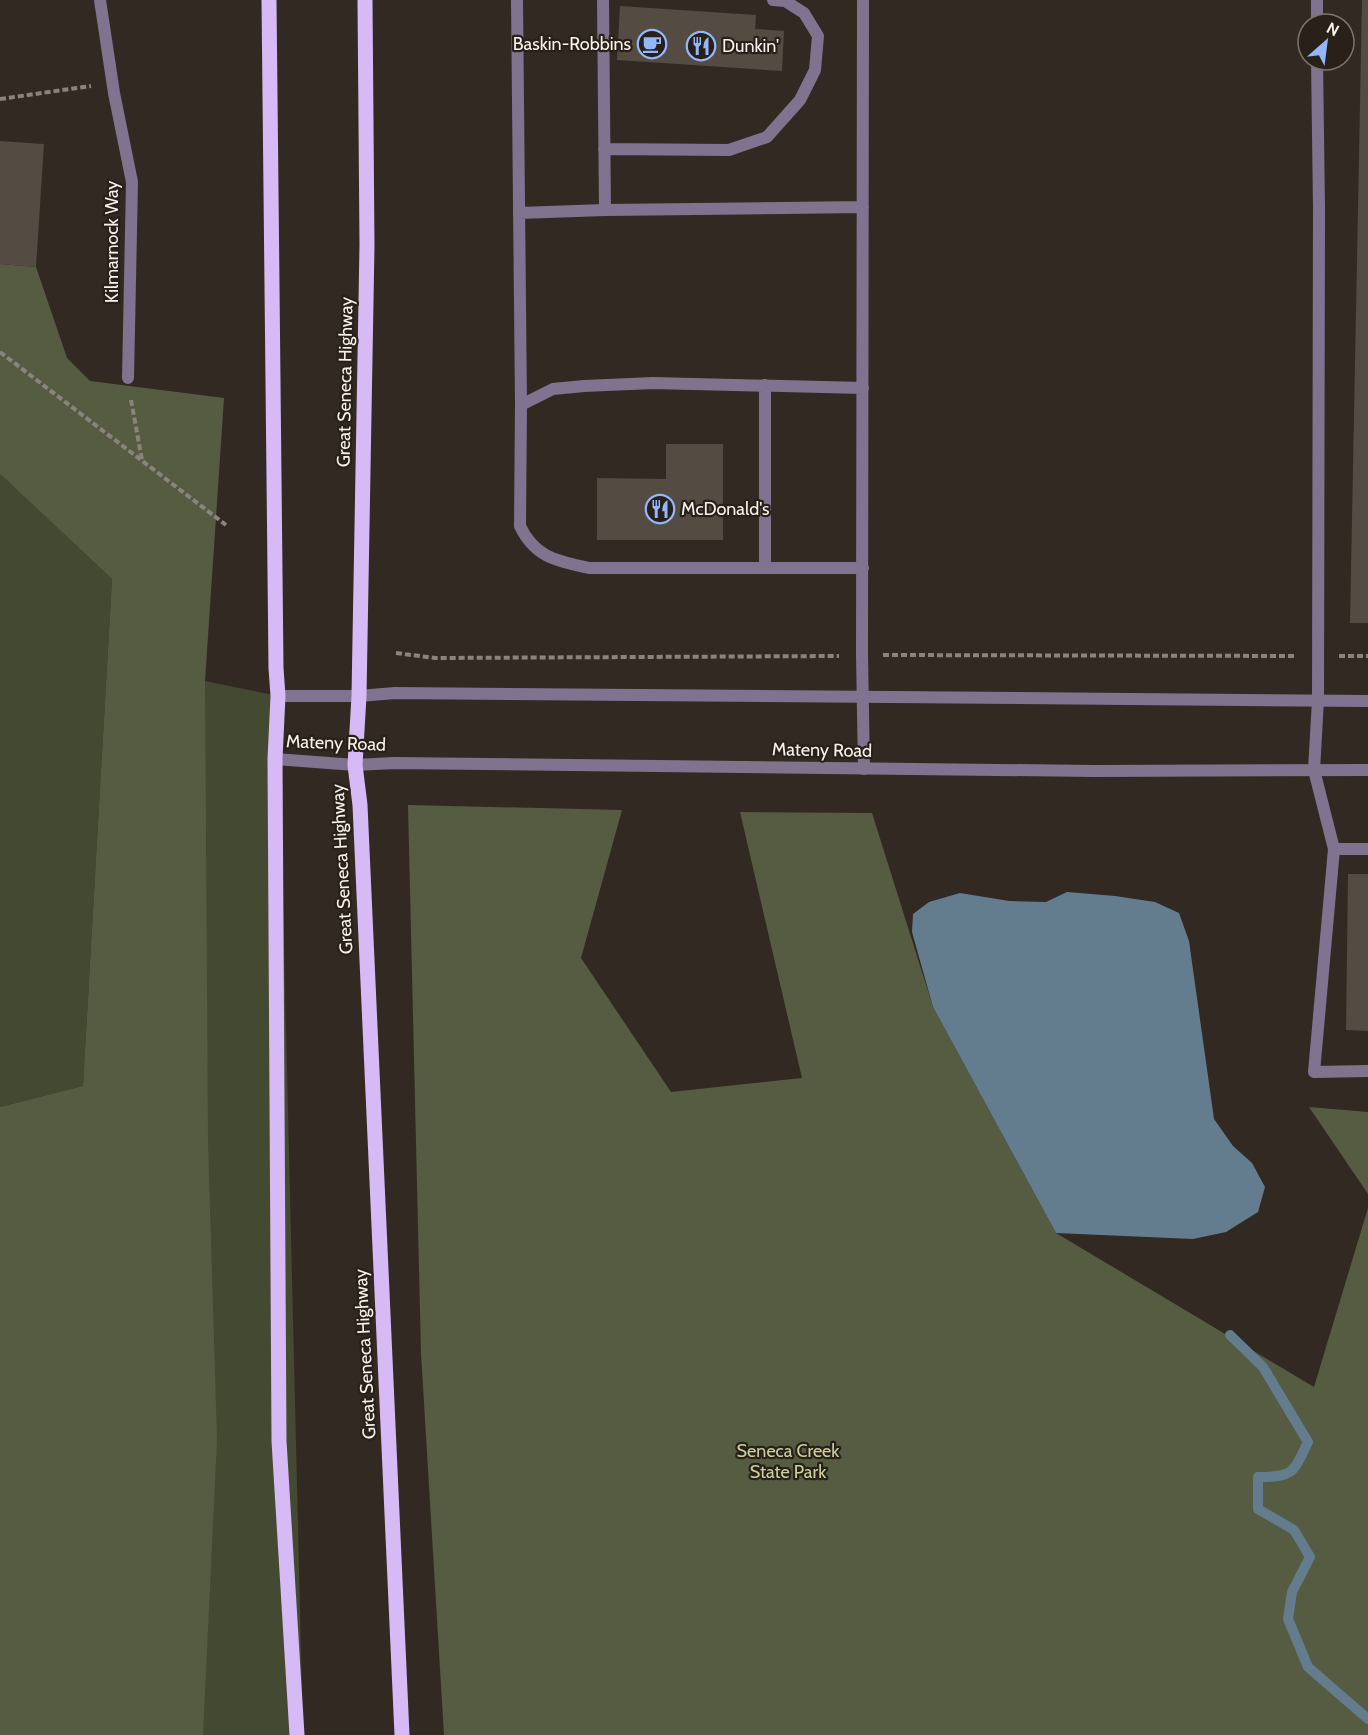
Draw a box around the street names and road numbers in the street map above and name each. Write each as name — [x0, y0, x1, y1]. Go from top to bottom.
street label: Kilmarnock Way — [101, 181, 123, 303]
street label: Great Seneca Highway — [333, 297, 357, 467]
street label: Mateny Road — [286, 730, 386, 756]
street label: Mateny Road — [772, 738, 872, 762]
street label: Great Seneca Highway — [327, 783, 357, 955]
street label: Great Seneca Highway — [350, 1268, 380, 1440]

